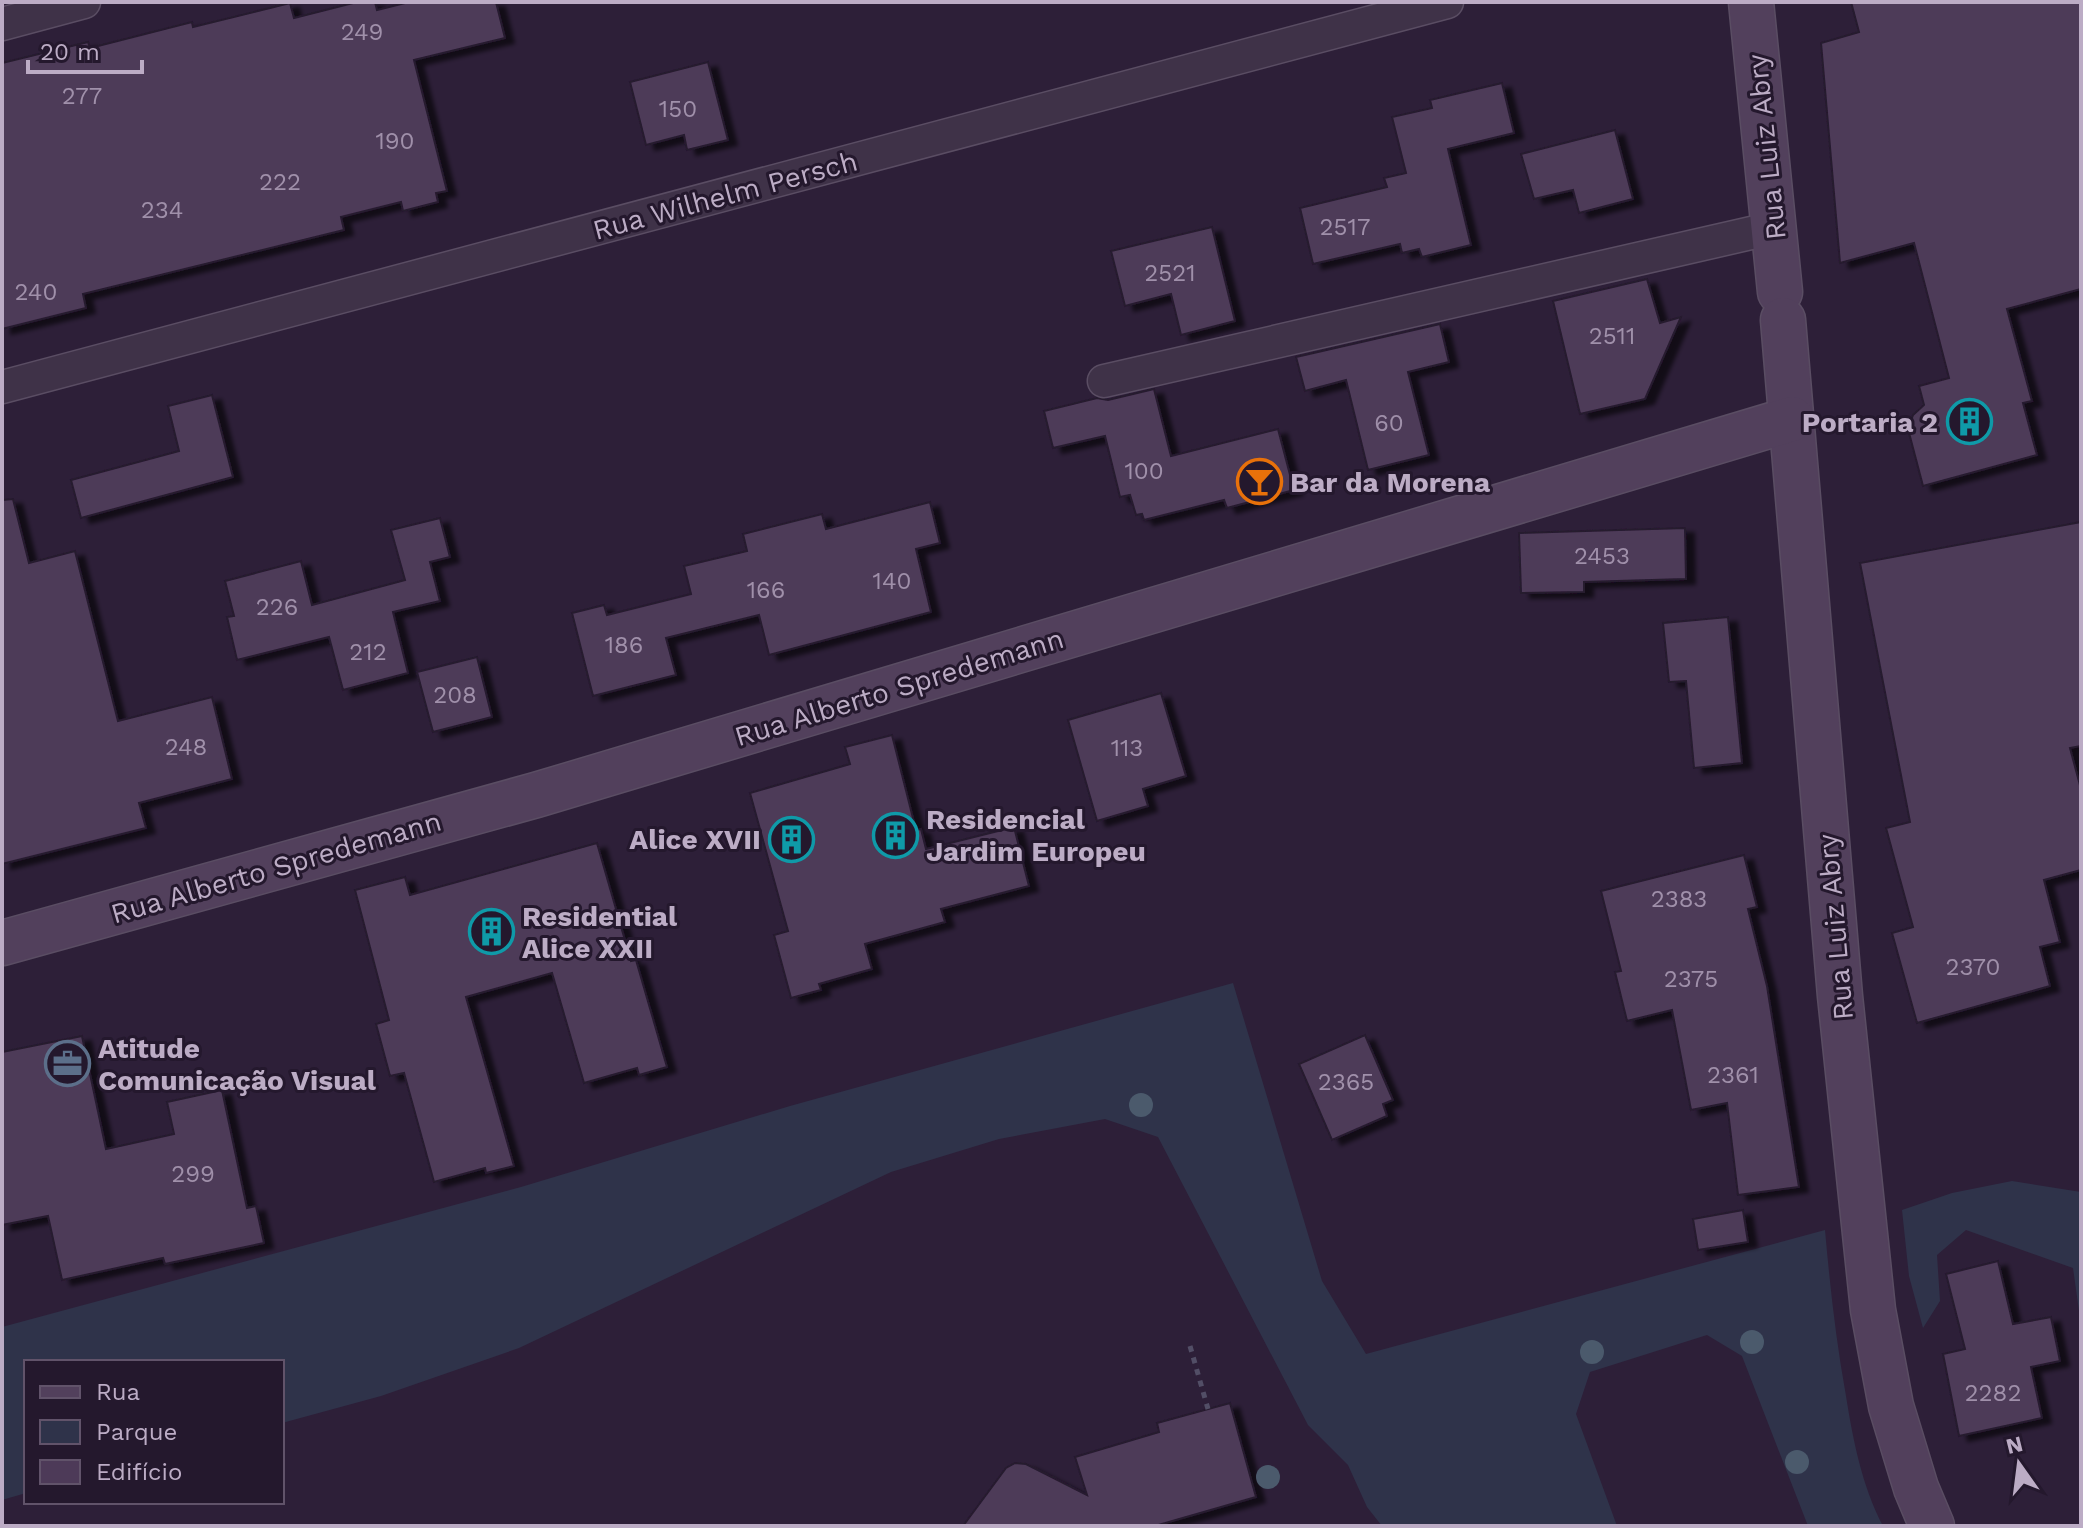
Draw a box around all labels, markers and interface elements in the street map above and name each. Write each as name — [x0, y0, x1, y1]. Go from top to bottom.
house number: 249 — [341, 18, 383, 46]
scale bar — [28, 24, 142, 74]
text: 20 m — [40, 38, 100, 66]
street label: Rua Luiz Abry — [1740, 52, 1793, 242]
house number: 277 — [62, 82, 102, 110]
house number: 150 — [659, 95, 697, 123]
house number: 190 — [375, 127, 415, 155]
street label: Rua Wilhelm Persch — [589, 144, 861, 247]
house number: 222 — [259, 168, 301, 196]
house number: 234 — [141, 196, 183, 224]
house number: 2517 — [1320, 213, 1370, 241]
house number: 2521 — [1144, 259, 1196, 287]
house number: 240 — [15, 278, 57, 306]
house number: 2511 — [1589, 322, 1635, 350]
building icon: Portaria 2 — [1945, 398, 1993, 446]
place label: Portaria 2 — [1802, 406, 1938, 439]
house number: 60 — [1374, 409, 1404, 437]
house number: 100 — [1124, 457, 1164, 485]
bar icon: Bar da Morena — [1235, 458, 1283, 506]
place label: Bar da Morena — [1290, 466, 1491, 499]
house number: 2453 — [1574, 542, 1630, 570]
house number: 140 — [873, 567, 911, 595]
house number: 166 — [747, 576, 785, 604]
house number: 226 — [256, 593, 298, 621]
street label: Rua Alberto Spredemann — [731, 622, 1068, 753]
house number: 186 — [605, 631, 643, 659]
house number: 212 — [349, 638, 387, 666]
house number: 208 — [433, 681, 477, 709]
house number: 248 — [165, 733, 207, 761]
house number: 113 — [1111, 734, 1143, 762]
place label: Residencial Jardim Europeu — [926, 803, 1146, 868]
street label: Rua Alberto Spredemann — [107, 804, 445, 930]
building icon: Residencial Jardim Europeu — [871, 811, 919, 859]
building icon: Alice XVII — [768, 815, 816, 863]
place label: Alice XVII — [629, 823, 761, 856]
street label: Rua Luiz Abry — [1811, 832, 1860, 1021]
house number: 2383 — [1651, 885, 1707, 913]
place label: Residential Alice XXII — [522, 900, 678, 965]
building icon: Residential Alice XXII — [467, 908, 515, 956]
house number: 2370 — [1946, 953, 2000, 981]
house number: 2375 — [1664, 965, 1718, 993]
place label: Atitude Comunicação Visual — [98, 1032, 377, 1097]
office icon: Atitude Comunicação Visual — [43, 1040, 91, 1088]
house number: 2361 — [1707, 1061, 1759, 1089]
house number: 2365 — [1318, 1068, 1374, 1096]
house number: 299 — [171, 1160, 215, 1188]
legend — [24, 1360, 284, 1504]
text: Rua — [96, 1378, 140, 1406]
house number: 2282 — [1965, 1379, 2021, 1407]
text: Parque — [96, 1418, 177, 1446]
north arrow — [1979, 1424, 2059, 1504]
text: N — [2003, 1431, 2025, 1459]
text: Edifício — [96, 1458, 182, 1486]

